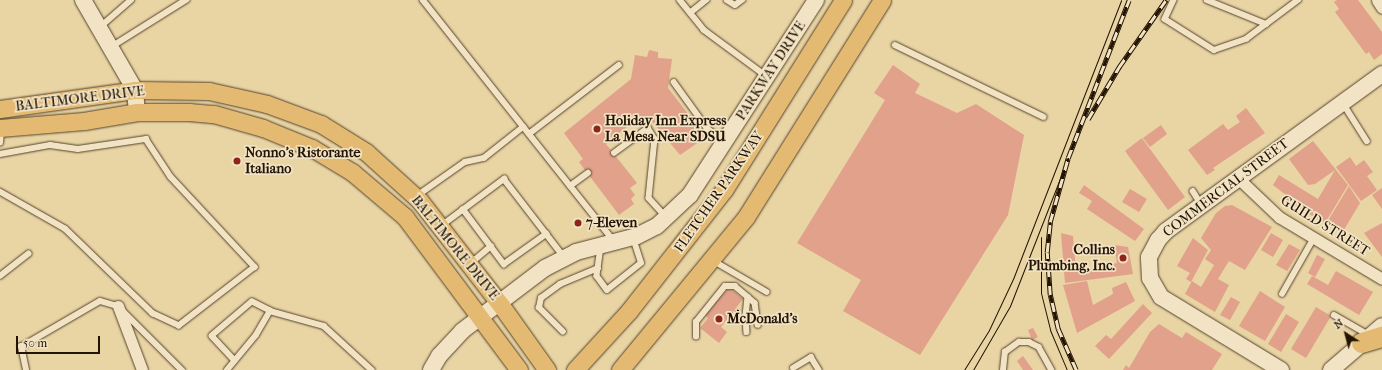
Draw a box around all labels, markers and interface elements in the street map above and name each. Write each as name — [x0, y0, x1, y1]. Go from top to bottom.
street label: PARKWAY DRIVE — [733, 18, 809, 124]
street label: BALTIMORE DRIVE — [14, 83, 146, 115]
place label: Holiday Inn Express La Mesa Near SDSU — [605, 113, 726, 146]
marker: Holiday Inn Express La Mesa Near SDSU — [592, 124, 602, 134]
street label: FLETCHER PARKWAY — [671, 128, 767, 256]
street label: COMMERCIAL STREET — [1160, 135, 1292, 241]
place label: Nonno's Ristorante Italiano — [245, 145, 361, 178]
marker: Nonno's Ristorante Italiano — [232, 156, 242, 166]
street label: BALTIMORE DRIVE — [408, 192, 502, 304]
street label: GUILD STREET — [1277, 192, 1373, 260]
place label: 7-Eleven — [586, 215, 637, 231]
marker: 7-Eleven — [573, 218, 583, 228]
place label: Collins Plumbing, Inc. — [1028, 242, 1115, 274]
marker: Collins Plumbing, Inc. — [1118, 253, 1128, 263]
place label: McDonald's — [727, 311, 798, 327]
marker: McDonald's — [714, 314, 724, 324]
north arrow — [1326, 314, 1366, 354]
text: N — [1331, 316, 1346, 332]
scale bar — [18, 328, 102, 354]
text: 50 m — [23, 336, 47, 350]

